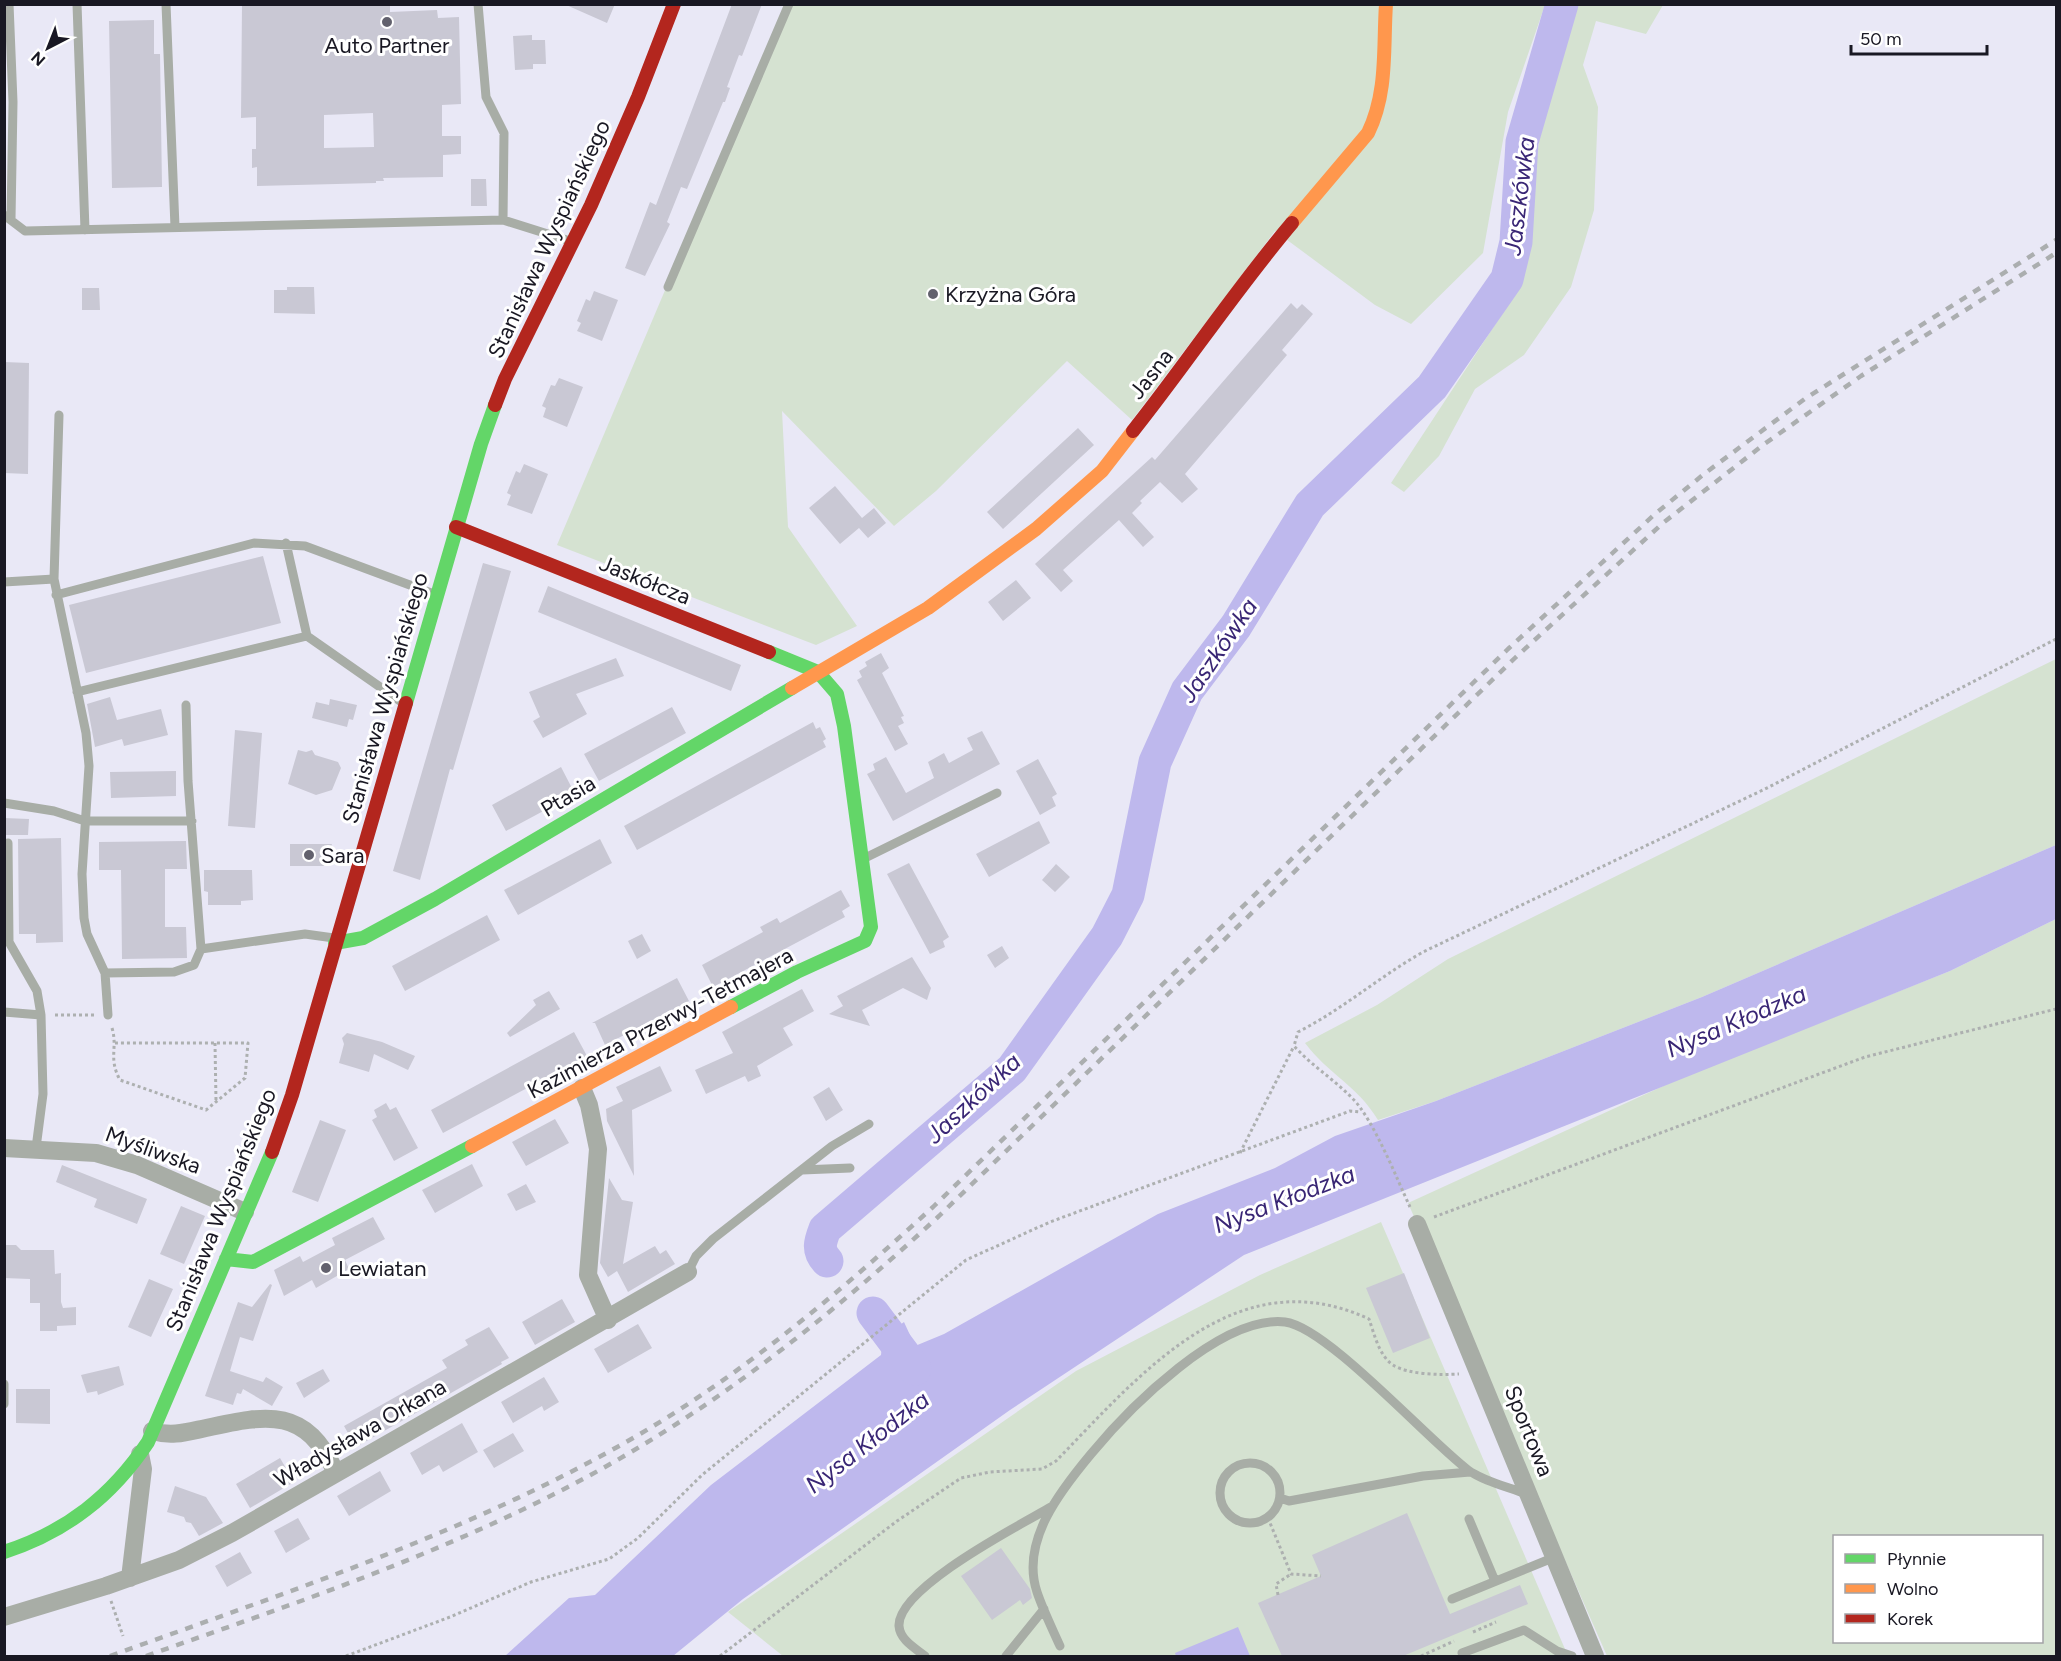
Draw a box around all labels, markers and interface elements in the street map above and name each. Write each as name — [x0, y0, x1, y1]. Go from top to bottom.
marker: Auto Partner — [380, 15, 394, 29]
north arrow — [18, 18, 78, 78]
scale bar — [1851, 18, 1988, 56]
text: 50 m — [1860, 28, 1902, 50]
place label: Auto Partner — [325, 32, 450, 59]
text: N — [27, 48, 49, 70]
street label: Stanisława Wyspiańskiego — [482, 116, 616, 362]
water label: Jaszkówka — [1497, 135, 1541, 258]
place label: Krzyżna Góra — [945, 281, 1076, 308]
marker: Krzyżna Góra — [926, 287, 940, 301]
street label: Jasna — [1123, 344, 1179, 404]
street label: Jaskółcza — [595, 549, 695, 611]
street label: Stanisława Wyspiańskiego — [336, 569, 434, 827]
water label: Jaszkówka — [1172, 593, 1263, 708]
street label: Ptasia — [536, 769, 600, 823]
place label: Sara — [321, 842, 364, 869]
marker: Sara — [302, 848, 316, 862]
street label: Kazimierza Przerwy-Tetmajera — [523, 941, 797, 1105]
water label: Nysa Kłodzka — [1662, 979, 1810, 1063]
water label: Jaszkówka — [919, 1047, 1026, 1150]
street label: Stanisława Wyspiańskiego — [160, 1085, 282, 1335]
street label: Myśliwska — [102, 1120, 204, 1180]
water label: Nysa Kłodzka — [1209, 1159, 1359, 1239]
place label: Lewiatan — [338, 1255, 427, 1282]
marker: Lewiatan — [319, 1261, 333, 1275]
street label: Władysława Orkana — [269, 1373, 451, 1493]
street label: Sportowa — [1499, 1382, 1559, 1480]
water label: Nysa Kłodzka — [799, 1385, 935, 1499]
legend — [1833, 1535, 2043, 1643]
text: Płynnie — [1887, 1548, 1946, 1570]
text: Wolno — [1887, 1578, 1938, 1600]
text: Korek — [1887, 1608, 1933, 1630]

